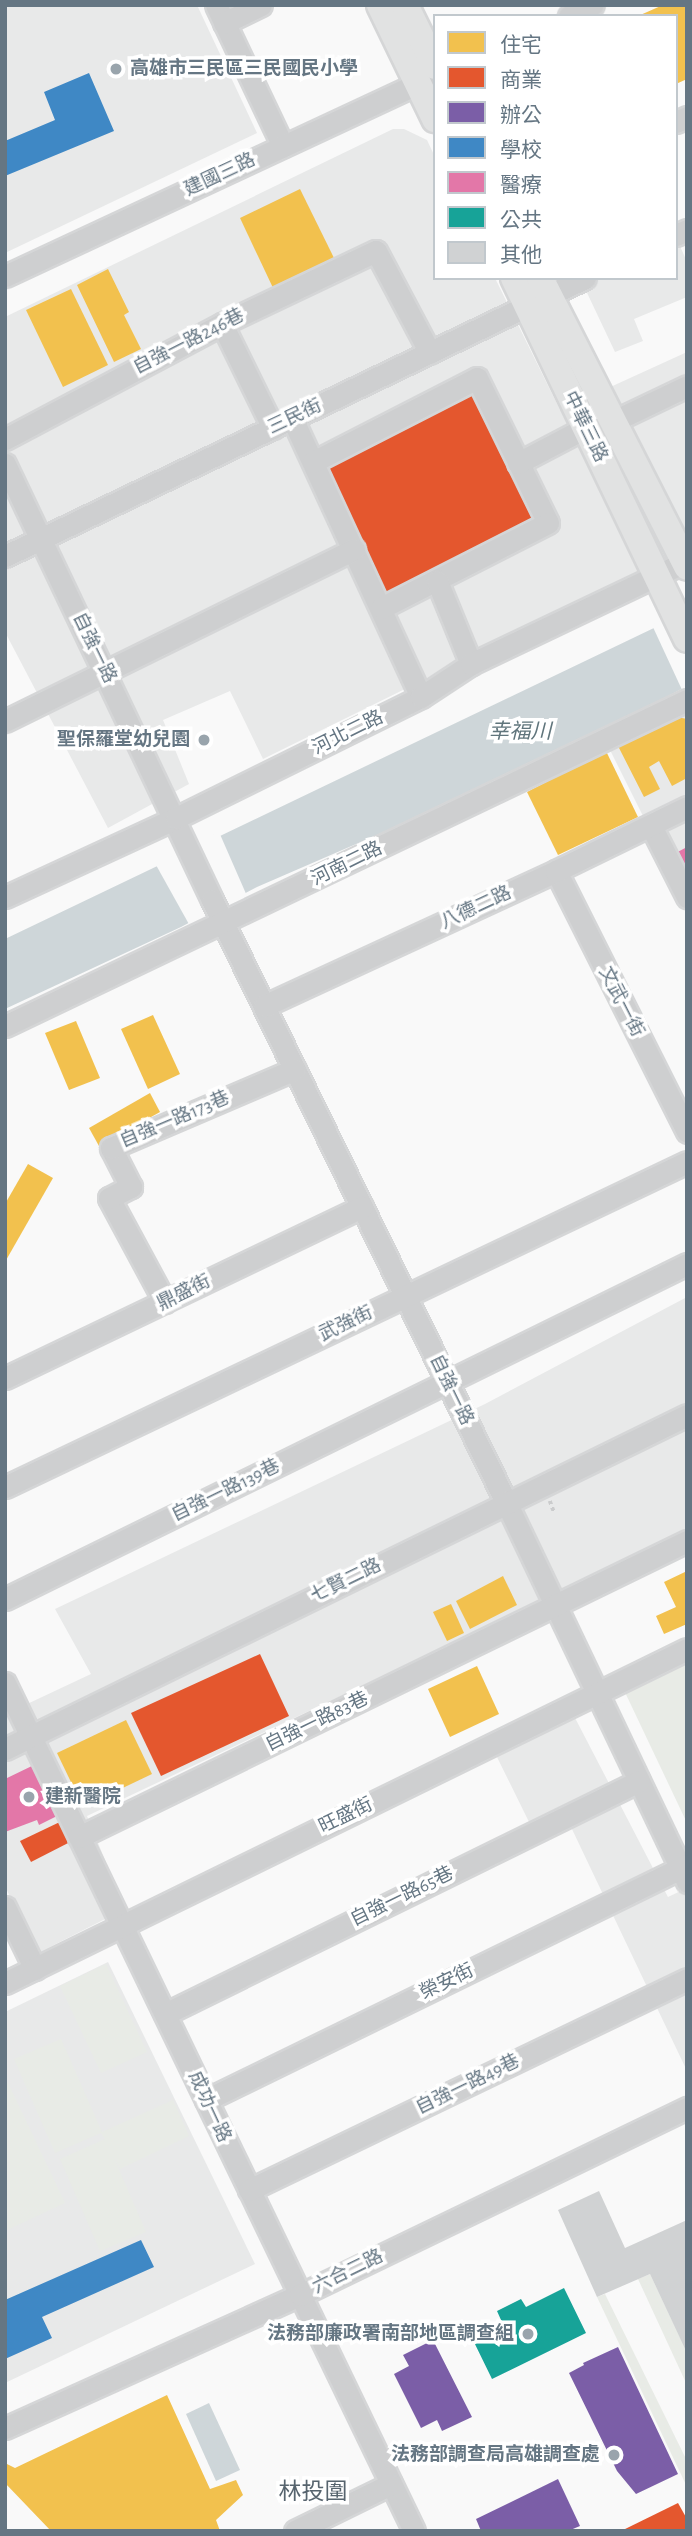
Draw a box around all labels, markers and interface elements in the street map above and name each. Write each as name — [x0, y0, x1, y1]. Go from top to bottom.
legend — [433, 14, 678, 280]
text: 住宅 — [500, 35, 542, 56]
place label: 高雄市三民區三民國民小學 — [130, 58, 358, 80]
marker: 高雄市三民區三民國民小學 — [108, 61, 124, 77]
text: 商業 — [500, 70, 542, 91]
text: 辦公 — [500, 105, 542, 126]
text: 學校 — [500, 140, 542, 161]
street label: 建國三路 — [181, 149, 259, 201]
text: 醫療 — [500, 175, 542, 196]
text: 公共 — [500, 210, 542, 231]
text: 其他 — [500, 245, 542, 266]
street label: 自強一路246巷 — [130, 304, 248, 380]
street label: 中華三路 — [558, 388, 612, 466]
street label: 三民街 — [264, 395, 326, 439]
street label: 自強一路 — [67, 609, 121, 687]
street label: 河北二路 — [309, 706, 387, 760]
water label: 幸福川 — [489, 719, 551, 745]
place label: 聖保羅堂幼兒園 — [57, 729, 190, 751]
marker: 聖保羅堂幼兒園 — [196, 732, 212, 748]
street label: 河南二路 — [308, 837, 386, 891]
street label: 八德二路 — [437, 882, 515, 934]
street label: 文武一街 — [594, 963, 648, 1041]
street label: 自強一路173巷 — [117, 1087, 233, 1153]
street label: 鼎盛街 — [153, 1270, 215, 1316]
street label: 武強街 — [315, 1302, 377, 1346]
street label: 自強一路 — [424, 1351, 478, 1429]
street label: 自強一路139巷 — [168, 1455, 284, 1527]
street label: 七賢二路 — [307, 1554, 385, 1608]
street label: 自強一路83巷 — [262, 1687, 372, 1757]
place label: 建新醫院 — [45, 1786, 121, 1808]
marker: 建新醫院 — [19, 1787, 39, 1807]
street label: 旺盛街 — [315, 1793, 377, 1839]
street label: 自強一路65巷 — [347, 1862, 457, 1932]
street label: 榮安街 — [416, 1959, 478, 2005]
street label: 自強一路49巷 — [412, 2050, 524, 2120]
street label: 成功一路 — [183, 2068, 235, 2146]
street label: 六合二路 — [309, 2245, 387, 2299]
place label: 法務部廉政署南部地區調查組 — [267, 2323, 514, 2345]
marker: 法務部廉政署南部地區調查組 — [520, 2326, 536, 2342]
place label: 法務部調查局高雄調查處 — [391, 2444, 600, 2466]
marker: 法務部調查局高雄調查處 — [606, 2447, 622, 2463]
district label: 林投圍 — [279, 2479, 347, 2507]

